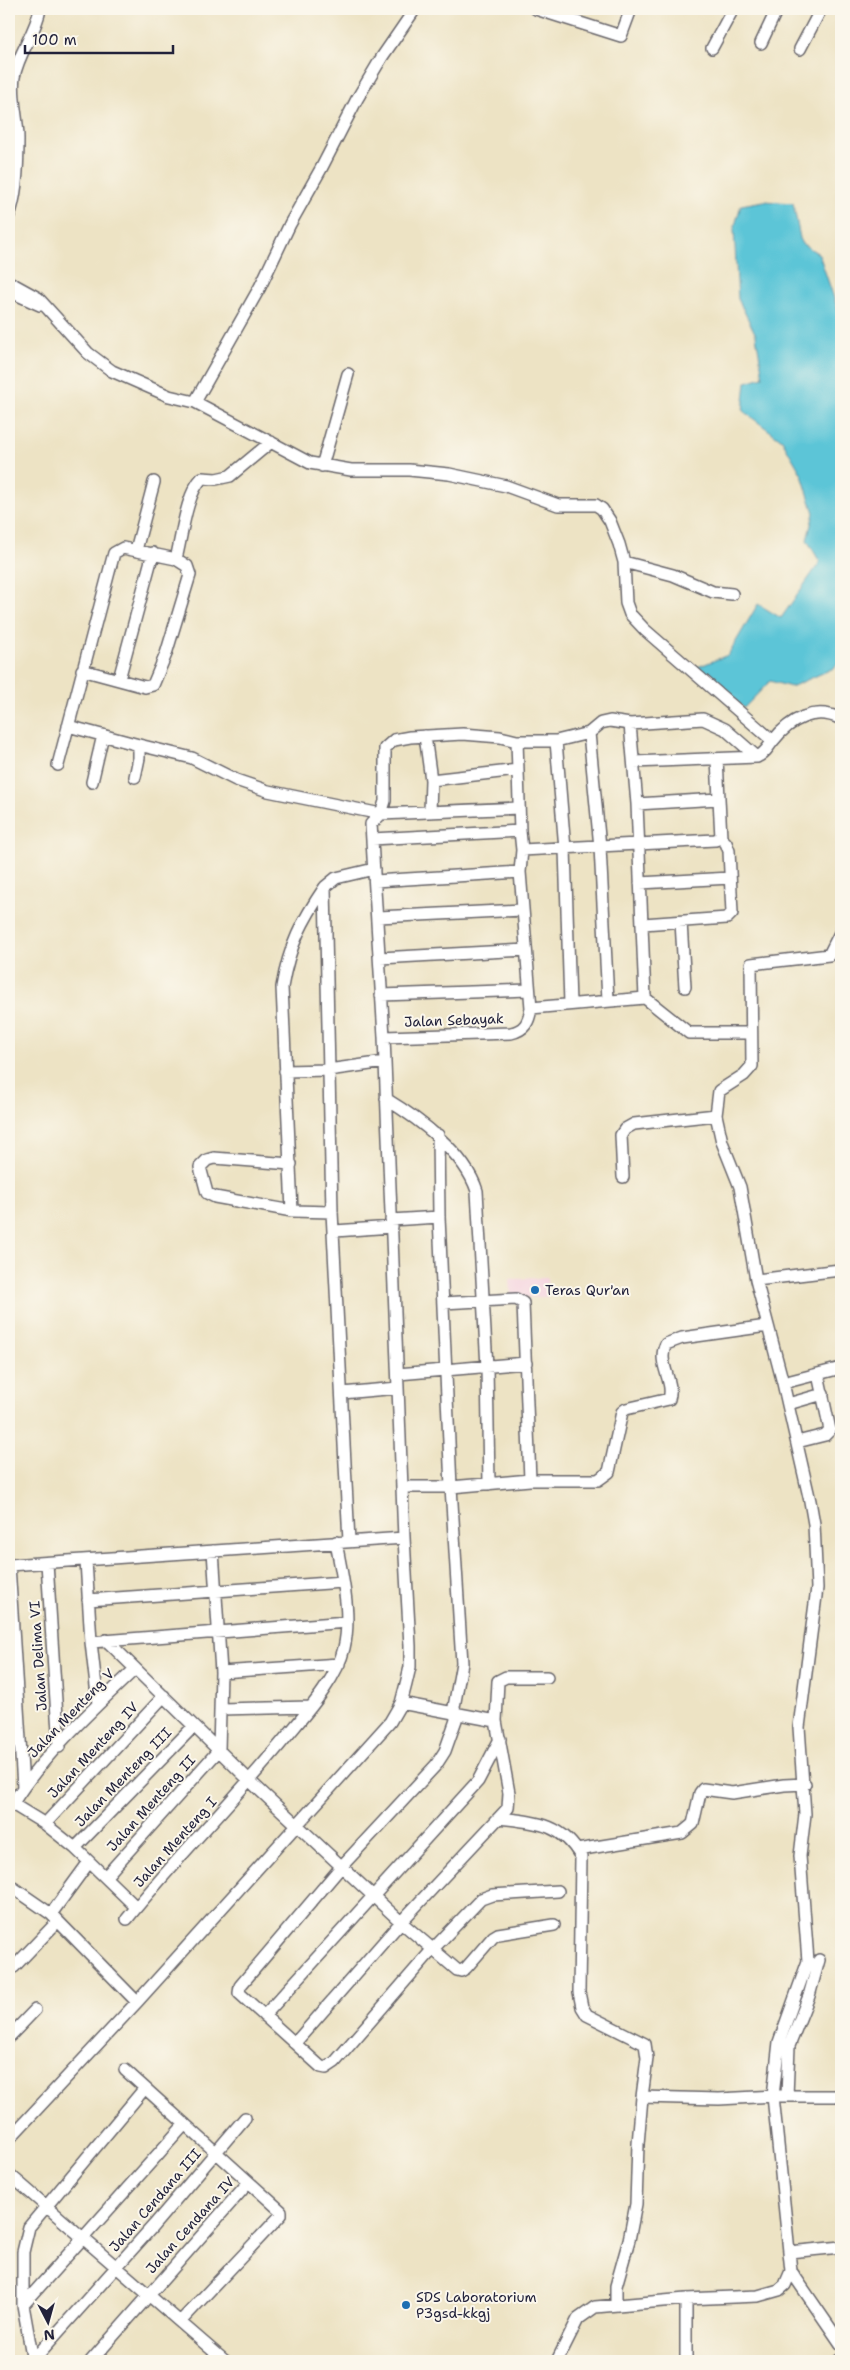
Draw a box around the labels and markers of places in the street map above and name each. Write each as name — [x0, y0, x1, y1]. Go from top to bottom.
place label: Teras Qur'an — [545, 1281, 630, 1299]
marker: Teras Qur'an — [529, 1284, 541, 1296]
place label: SDS Laboratorium P3gsd-kkgj — [416, 2288, 537, 2322]
marker: SDS Laboratorium P3gsd-kkgj — [400, 2299, 412, 2311]

